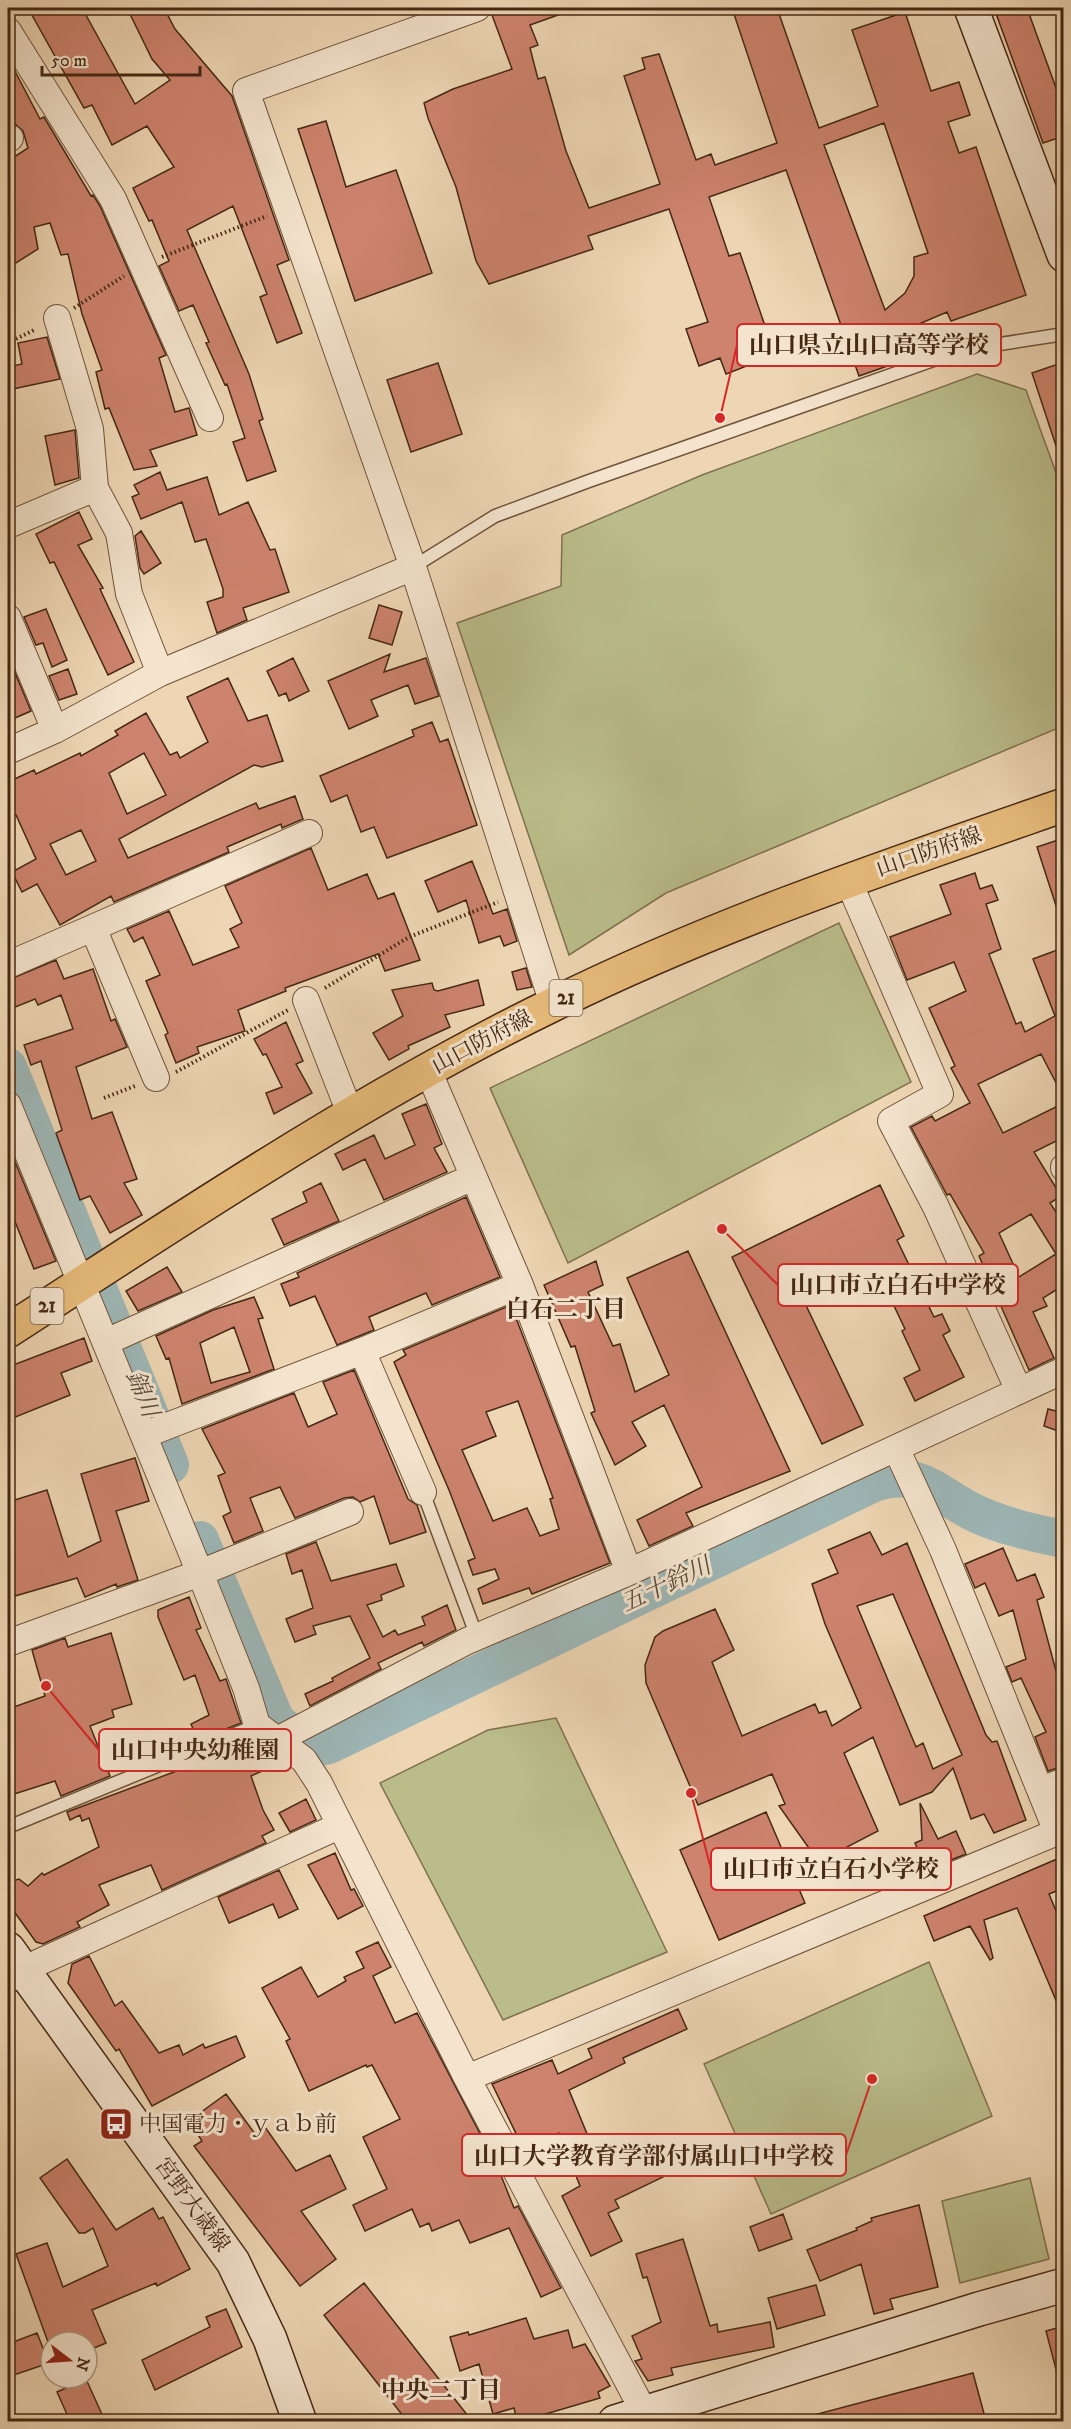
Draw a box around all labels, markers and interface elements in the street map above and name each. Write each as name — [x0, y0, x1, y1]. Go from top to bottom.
scale bar — [42, 39, 200, 77]
text: 50 m — [51, 50, 87, 72]
callout: 山口県立山口高等学校 — [737, 324, 1001, 366]
text: 山口県立山口高等学校 — [749, 331, 989, 361]
street label: 山口防府線 — [873, 821, 985, 883]
road number: 21 — [550, 980, 582, 1016]
street label: 山口防府線 — [427, 1004, 537, 1080]
callout: 山口市立白石中学校 — [778, 1264, 1018, 1306]
text: 山口市立白石中学校 — [790, 1271, 1006, 1301]
road number: 21 — [30, 1288, 63, 1324]
district label: 白石二丁目 — [506, 1295, 626, 1325]
water label: 錦川 — [119, 1366, 166, 1425]
water label: 五十鈴川 — [616, 1550, 719, 1619]
callout: 山口中央幼稚園 — [99, 1729, 291, 1771]
text: 山口中央幼稚園 — [111, 1736, 279, 1766]
callout: 山口市立白石小学校 — [711, 1848, 951, 1890]
text: 山口市立白石小学校 — [723, 1855, 939, 1885]
bus stop icon: 中国電力・ｙａｂ前 — [98, 2106, 134, 2142]
place label: 中国電力・ｙａｂ前 — [139, 2111, 337, 2138]
callout: 山口大学教育学部付属山口中学校 — [462, 2134, 846, 2176]
text: 山口大学教育学部付属山口中学校 — [474, 2142, 834, 2172]
street label: 宮野大歳線 — [149, 2153, 235, 2257]
north arrow — [39, 2330, 99, 2390]
text: N — [71, 2355, 94, 2373]
district label: 中央二丁目 — [381, 2376, 501, 2406]

